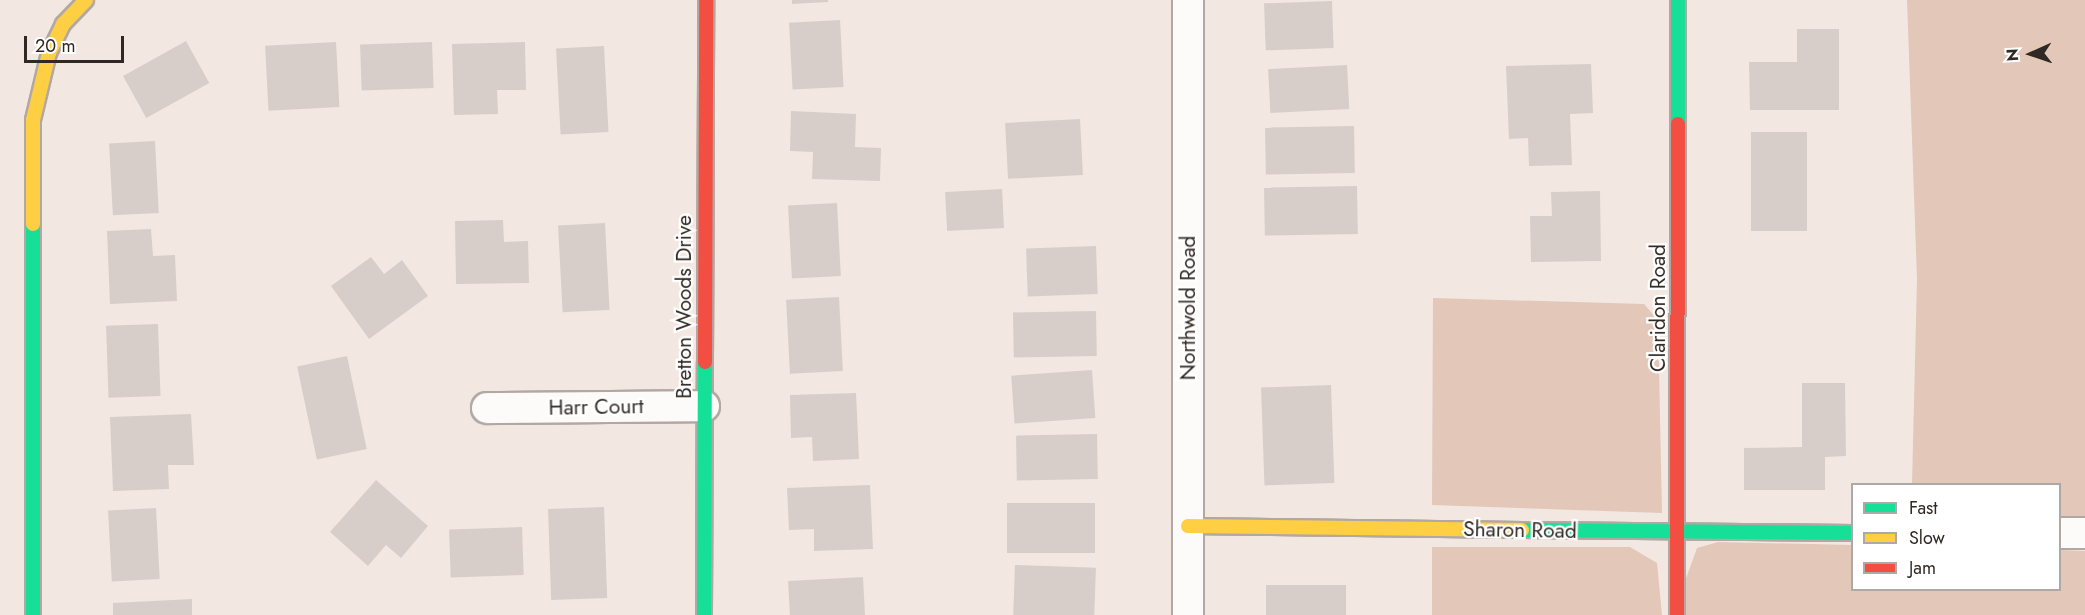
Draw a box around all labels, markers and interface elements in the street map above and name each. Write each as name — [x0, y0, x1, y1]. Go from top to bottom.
scale bar — [27, 24, 128, 62]
north arrow — [2001, 24, 2061, 84]
text: 20 m — [35, 33, 75, 59]
text: N — [2001, 48, 2024, 62]
street label: Bretton Woods Drive — [671, 215, 697, 399]
street label: Northwold Road — [1175, 236, 1201, 380]
street label: Claridon Road — [1645, 244, 1671, 372]
street label: Harr Court — [548, 394, 644, 420]
legend — [1851, 483, 2061, 591]
text: Fast — [1909, 495, 1938, 521]
street label: Sharon Road — [1463, 516, 1577, 544]
text: Slow — [1909, 525, 1945, 551]
text: Jam — [1909, 555, 1936, 581]

